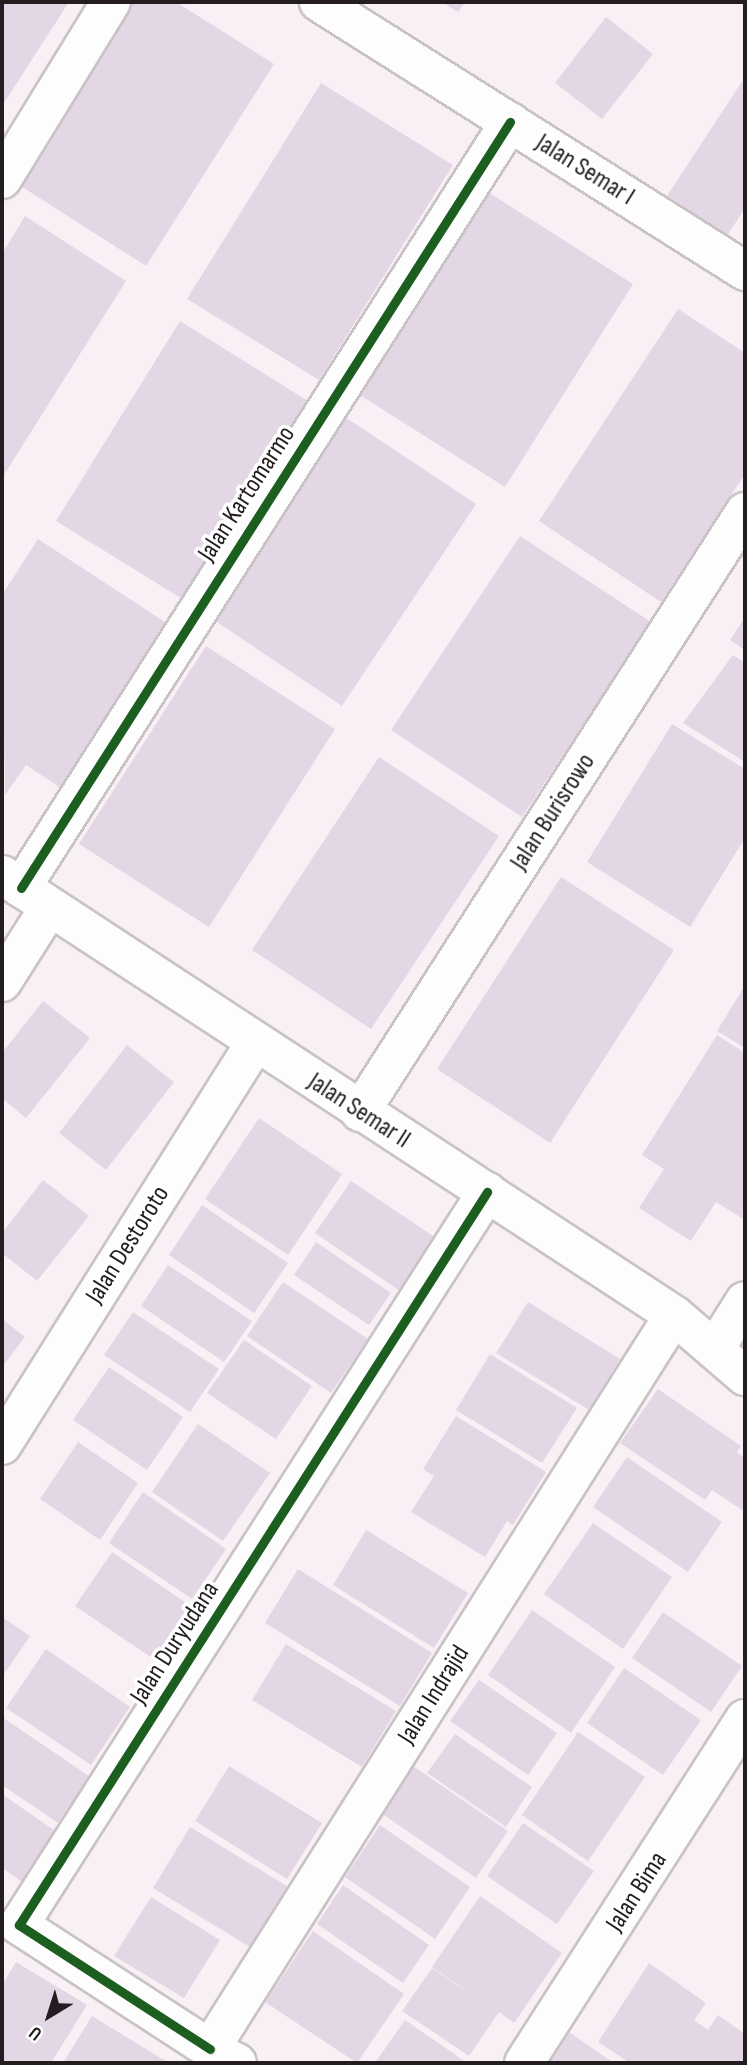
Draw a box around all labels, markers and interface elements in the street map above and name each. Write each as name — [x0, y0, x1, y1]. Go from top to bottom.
street label: Jalan Semar I — [530, 127, 640, 213]
street label: Jalan Kartomarmo — [192, 421, 302, 567]
street label: Jalan Burisrowo — [504, 748, 602, 876]
street label: Jalan Semar II — [302, 1066, 416, 1156]
street label: Jalan Destoroto — [80, 1180, 176, 1310]
street label: Jalan Duryudana — [124, 1576, 226, 1710]
street label: Jalan Indrajid — [392, 1640, 476, 1750]
street label: Jalan Bima — [600, 1846, 674, 1938]
north arrow — [14, 1981, 84, 2051]
text: U — [25, 2021, 47, 2045]

